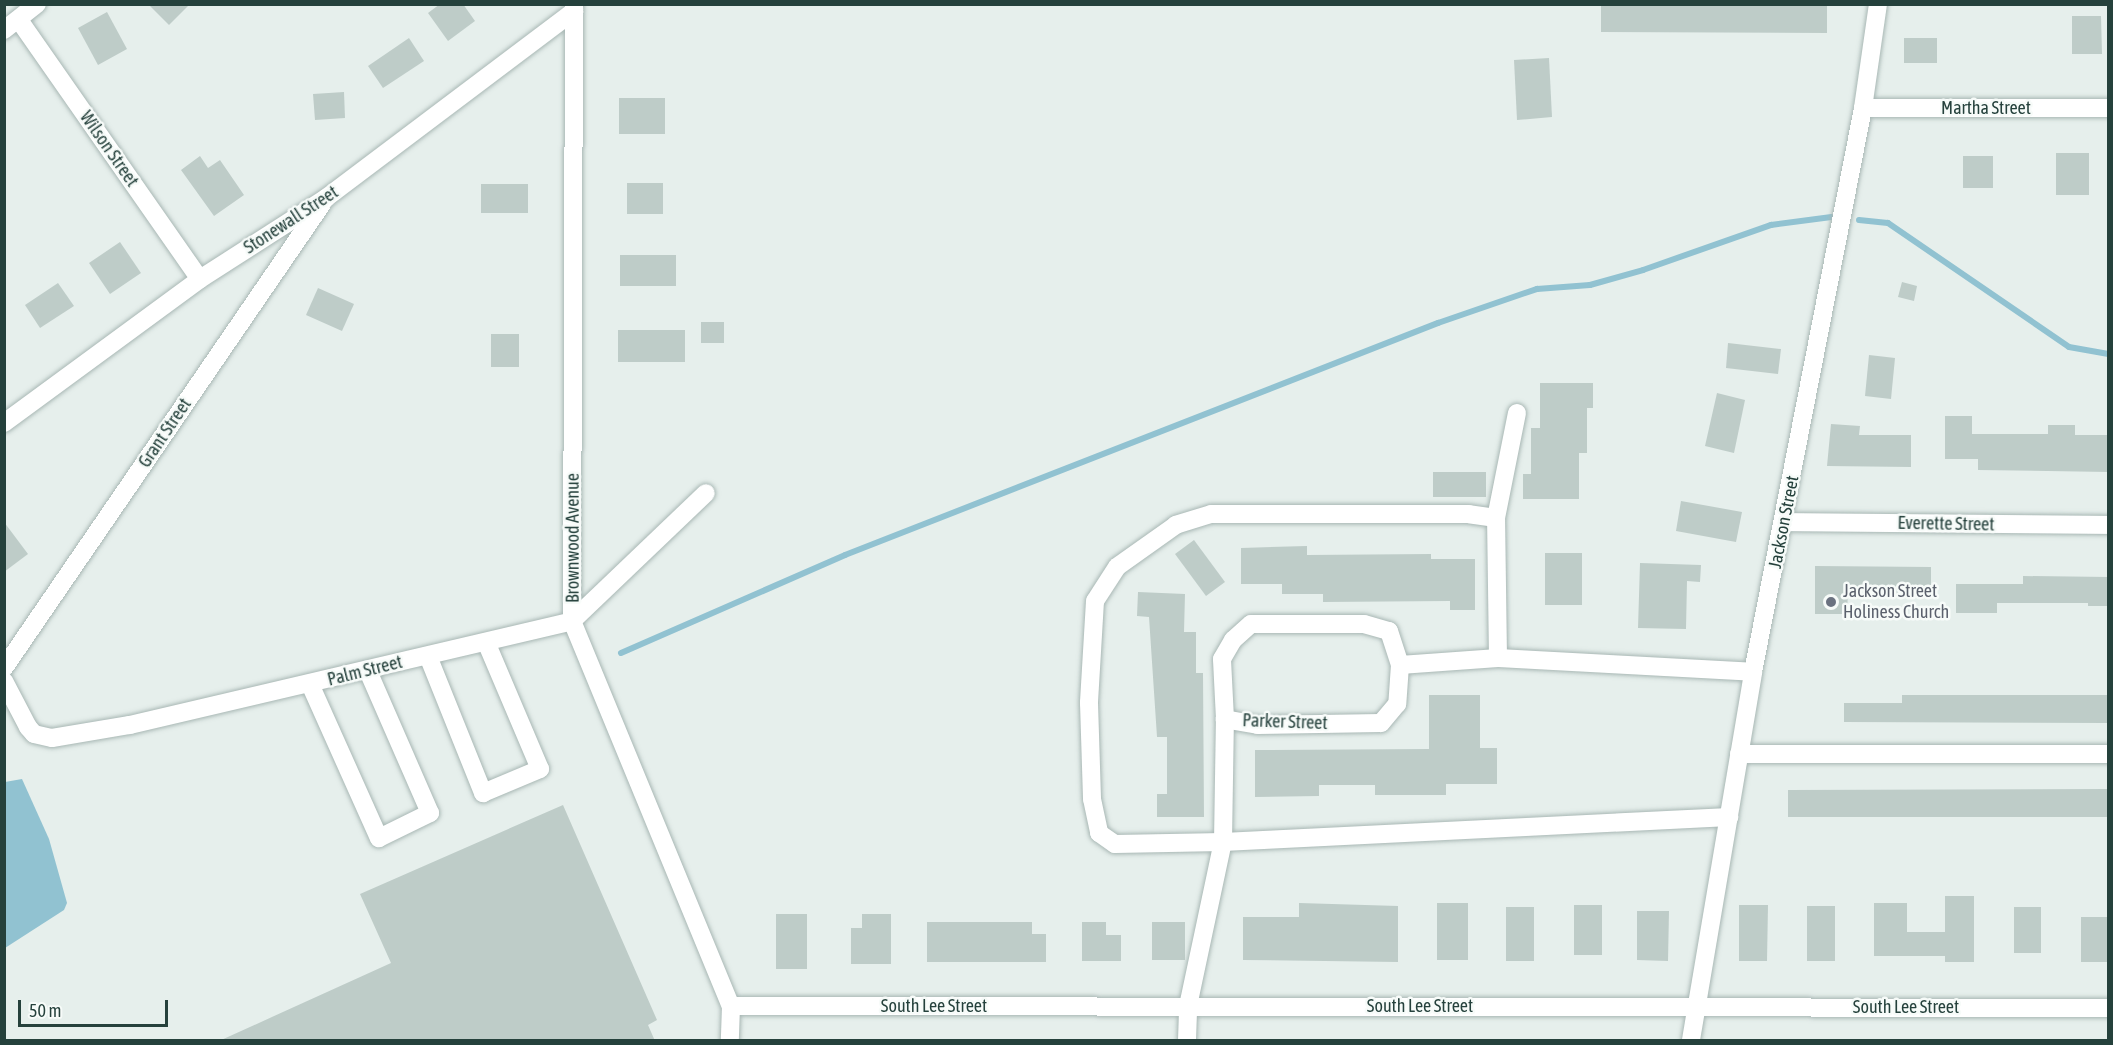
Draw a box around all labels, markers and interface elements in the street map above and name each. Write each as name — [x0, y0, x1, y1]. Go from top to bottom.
street label: Martha Street — [1941, 97, 2031, 119]
street label: Wilson Street — [75, 107, 143, 191]
street label: Stonewall Street — [240, 181, 342, 259]
street label: Grant Street — [134, 394, 196, 472]
street label: Brownwood Avenue — [562, 473, 584, 603]
street label: Jackson Street — [1764, 474, 1804, 570]
street label: Everette Street — [1897, 512, 1995, 536]
place label: Jackson Street Holiness Church — [1843, 581, 1949, 624]
marker: Jackson Street Holiness Church — [1824, 595, 1838, 609]
street label: Palm Street — [325, 651, 405, 691]
street label: Parker Street — [1242, 710, 1328, 734]
scale bar — [21, 988, 171, 1026]
street label: South Lee Street — [881, 995, 987, 1017]
street label: South Lee Street — [1367, 995, 1473, 1017]
street label: South Lee Street — [1853, 996, 1959, 1018]
text: 50 m — [29, 1000, 61, 1021]

